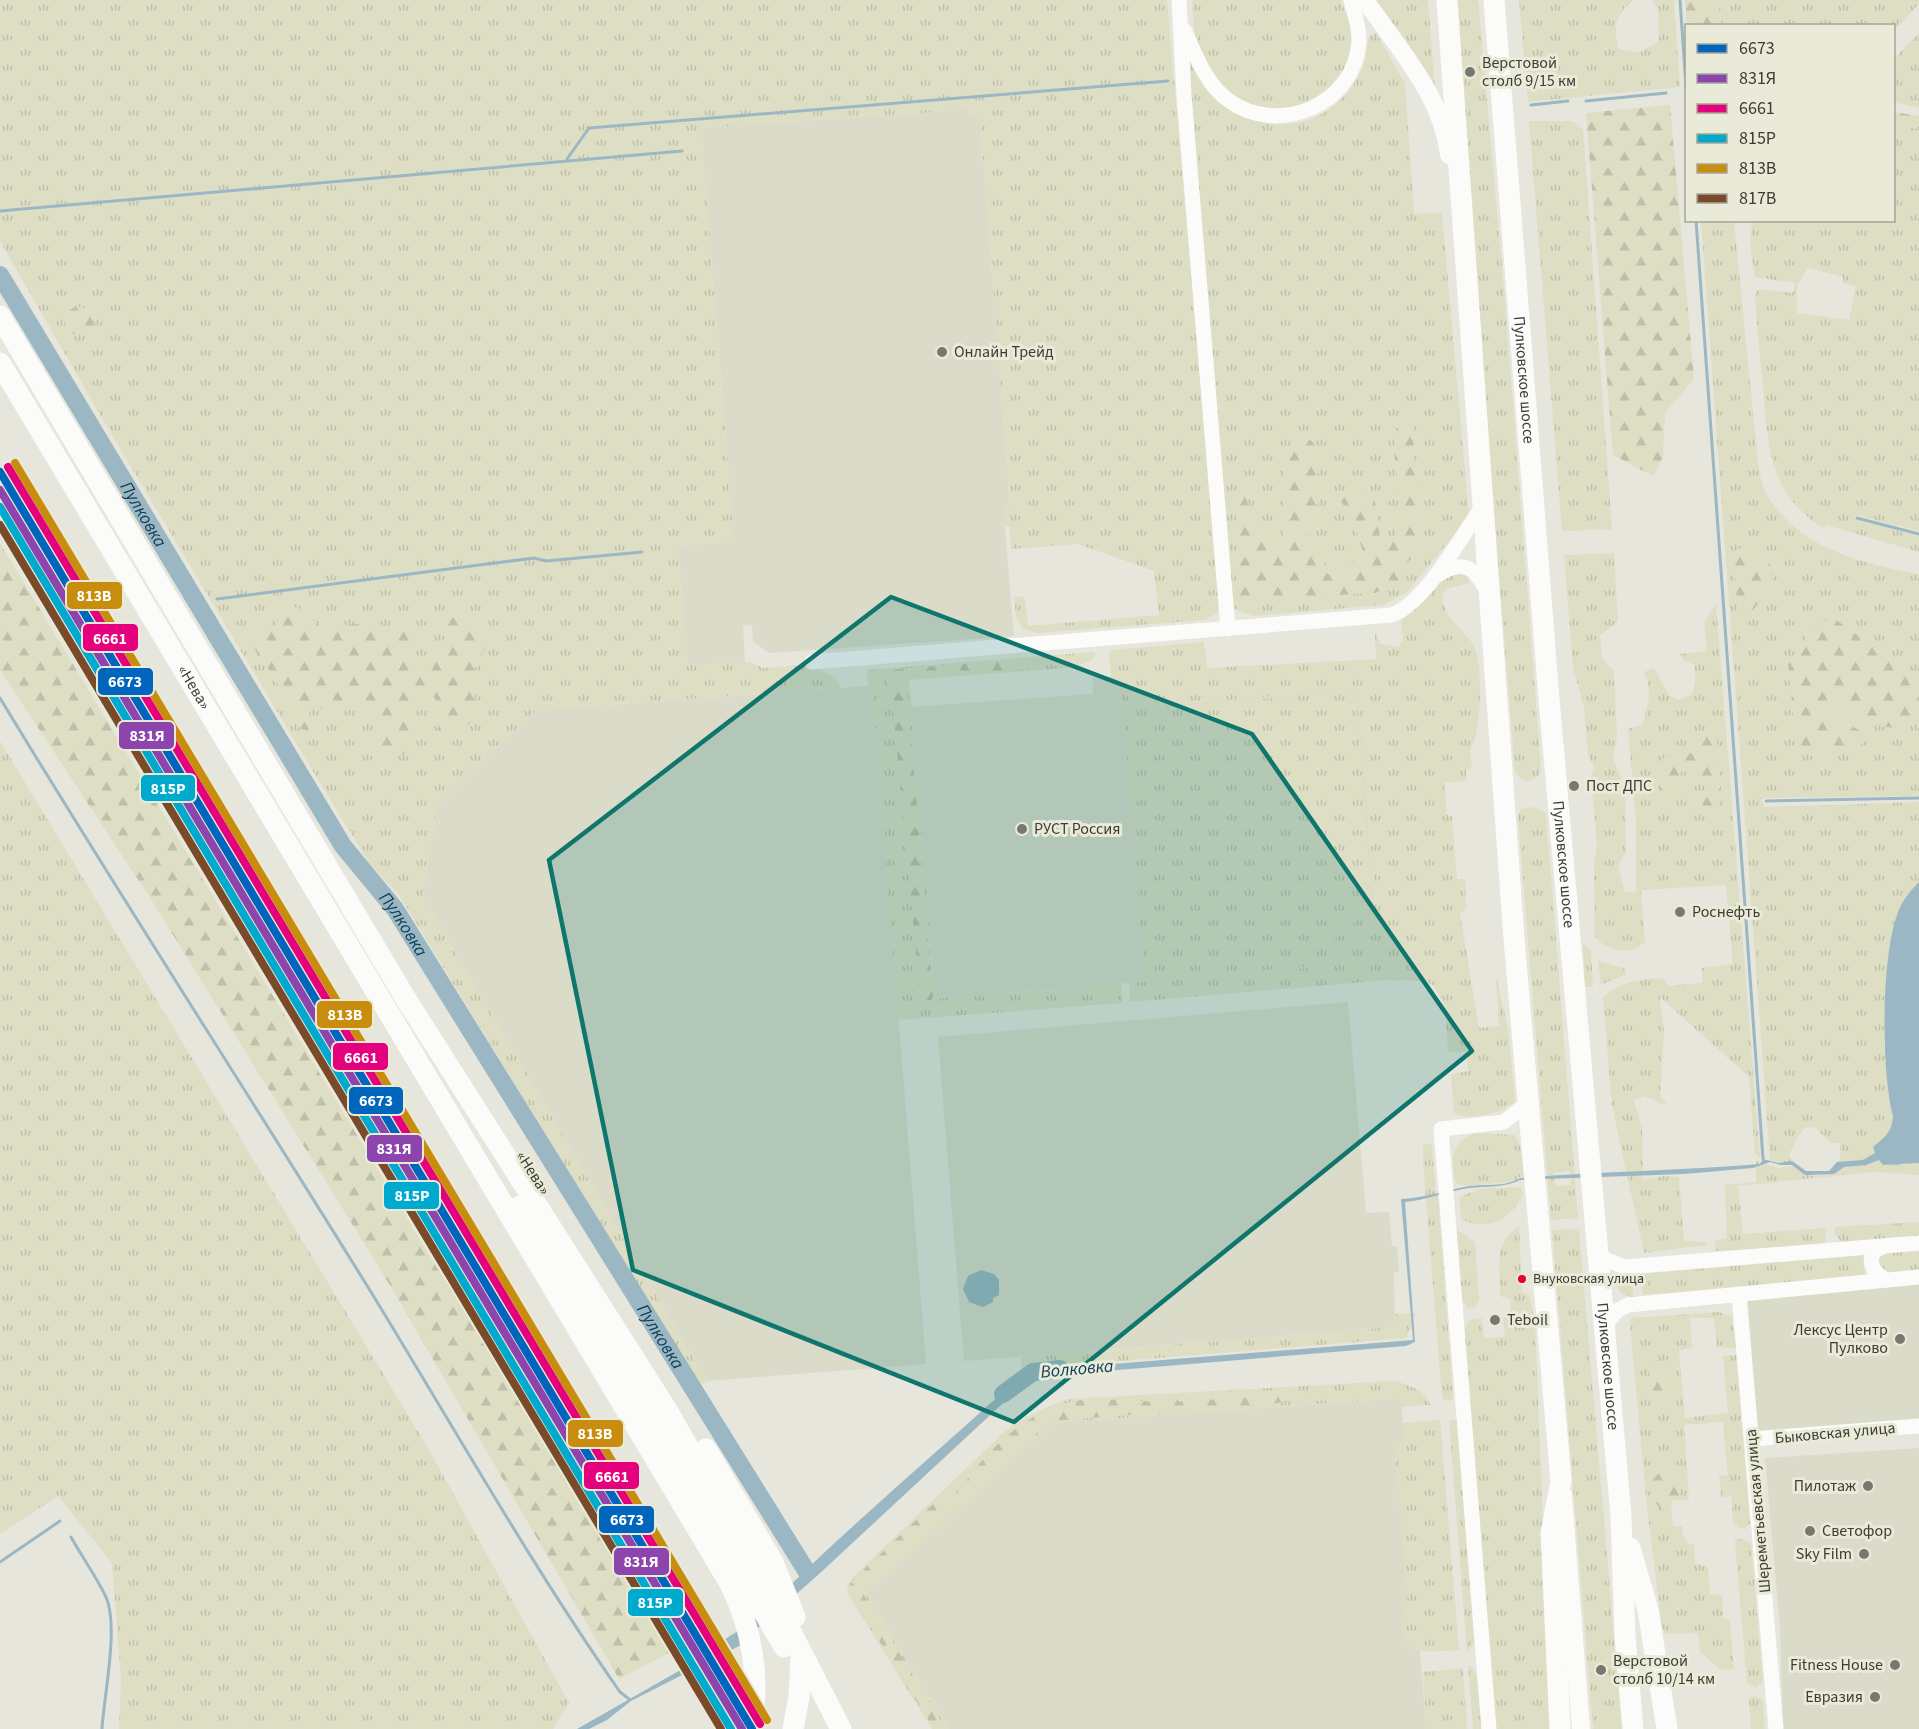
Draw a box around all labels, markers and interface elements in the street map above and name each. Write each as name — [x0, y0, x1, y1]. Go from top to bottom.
legend — [1685, 24, 1895, 222]
text: 6673 — [1739, 36, 1775, 61]
place label: Верстовой столб 9/15 км — [1482, 52, 1576, 92]
marker: Верстовой столб 9/15 км — [1463, 65, 1477, 79]
text: 831Я — [1739, 66, 1776, 91]
text: 6661 — [1739, 96, 1775, 121]
text: 815Р — [1739, 126, 1776, 151]
text: 813В — [1739, 156, 1776, 181]
text: 817В — [1739, 186, 1776, 211]
street label: Пулковское шоссе — [1508, 315, 1540, 445]
place label: Онлайн Трейд — [954, 341, 1054, 363]
marker: Онлайн Трейд — [935, 345, 949, 359]
water label: Пулковка — [114, 477, 173, 552]
line badge: 813В — [66, 581, 123, 610]
text: 813В — [76, 585, 112, 607]
line badge: 6661 — [82, 623, 139, 652]
text: 6661 — [93, 628, 127, 650]
street label: «Нева» — [172, 661, 216, 714]
line badge: 6673 — [97, 667, 154, 696]
text: 6673 — [108, 671, 142, 693]
line badge: 831Я — [118, 721, 175, 750]
text: 831Я — [129, 725, 165, 747]
line badge: 815Р — [140, 774, 196, 802]
place label: Пост ДПС — [1586, 775, 1652, 797]
text: 815Р — [151, 778, 185, 800]
marker: Пост ДПС — [1567, 779, 1581, 793]
street label: Пулковское шоссе — [1547, 799, 1580, 929]
place label: РУСТ Россия — [1034, 818, 1121, 840]
marker: РУСТ Россия — [1015, 822, 1029, 836]
water label: Пулковка — [373, 886, 434, 961]
place label: Роснефть — [1692, 901, 1760, 923]
marker: Роснефть — [1673, 905, 1687, 919]
line badge: 813В — [316, 1000, 373, 1029]
text: 813В — [327, 1004, 363, 1026]
line badge: 6661 — [332, 1042, 389, 1071]
text: 6661 — [344, 1047, 378, 1069]
line badge: 6673 — [348, 1086, 404, 1115]
text: 6673 — [359, 1090, 393, 1112]
line badge: 831Я — [366, 1134, 423, 1163]
text: 831Я — [376, 1138, 412, 1160]
street label: «Нева» — [511, 1147, 555, 1199]
line badge: 815Р — [383, 1181, 440, 1210]
text: 815Р — [395, 1185, 429, 1207]
place label: Внуковская улица — [1533, 1269, 1644, 1289]
marker: Внуковская улица — [1516, 1273, 1528, 1285]
water label: Пулковка — [631, 1299, 691, 1374]
street label: Пулковское шоссе — [1591, 1302, 1624, 1431]
place label: Teboil — [1507, 1309, 1548, 1331]
marker: Teboil — [1488, 1313, 1502, 1327]
place label: Лексус Центр Пулково — [1793, 1319, 1888, 1359]
marker: Лексус Центр Пулково — [1893, 1332, 1907, 1346]
water label: Волковка — [1039, 1353, 1115, 1385]
street label: Быковская улица — [1774, 1417, 1896, 1449]
line badge: 813В — [567, 1419, 624, 1448]
text: 813В — [577, 1423, 613, 1445]
street label: Шереметьевская улица — [1740, 1428, 1776, 1594]
line badge: 6661 — [583, 1461, 640, 1490]
text: 6661 — [595, 1466, 629, 1488]
place label: Пилотаж — [1794, 1475, 1856, 1497]
marker: Пилотаж — [1861, 1479, 1875, 1493]
line badge: 6673 — [598, 1505, 655, 1534]
text: 6673 — [610, 1509, 644, 1531]
place label: Светофор — [1822, 1520, 1892, 1542]
marker: Светофор — [1803, 1524, 1817, 1538]
place label: Sky Film — [1796, 1543, 1852, 1565]
line badge: 831Я — [613, 1547, 670, 1576]
marker: Sky Film — [1857, 1547, 1871, 1561]
text: 831Я — [623, 1551, 659, 1573]
line badge: 815Р — [627, 1588, 684, 1617]
text: 815Р — [638, 1592, 672, 1614]
place label: Верстовой столб 10/14 км — [1613, 1650, 1715, 1690]
place label: Fitness House — [1790, 1654, 1883, 1676]
marker: Fitness House — [1888, 1658, 1902, 1672]
marker: Верстовой столб 10/14 км — [1594, 1663, 1608, 1677]
place label: Евразия — [1805, 1686, 1863, 1708]
marker: Евразия — [1868, 1690, 1882, 1704]

